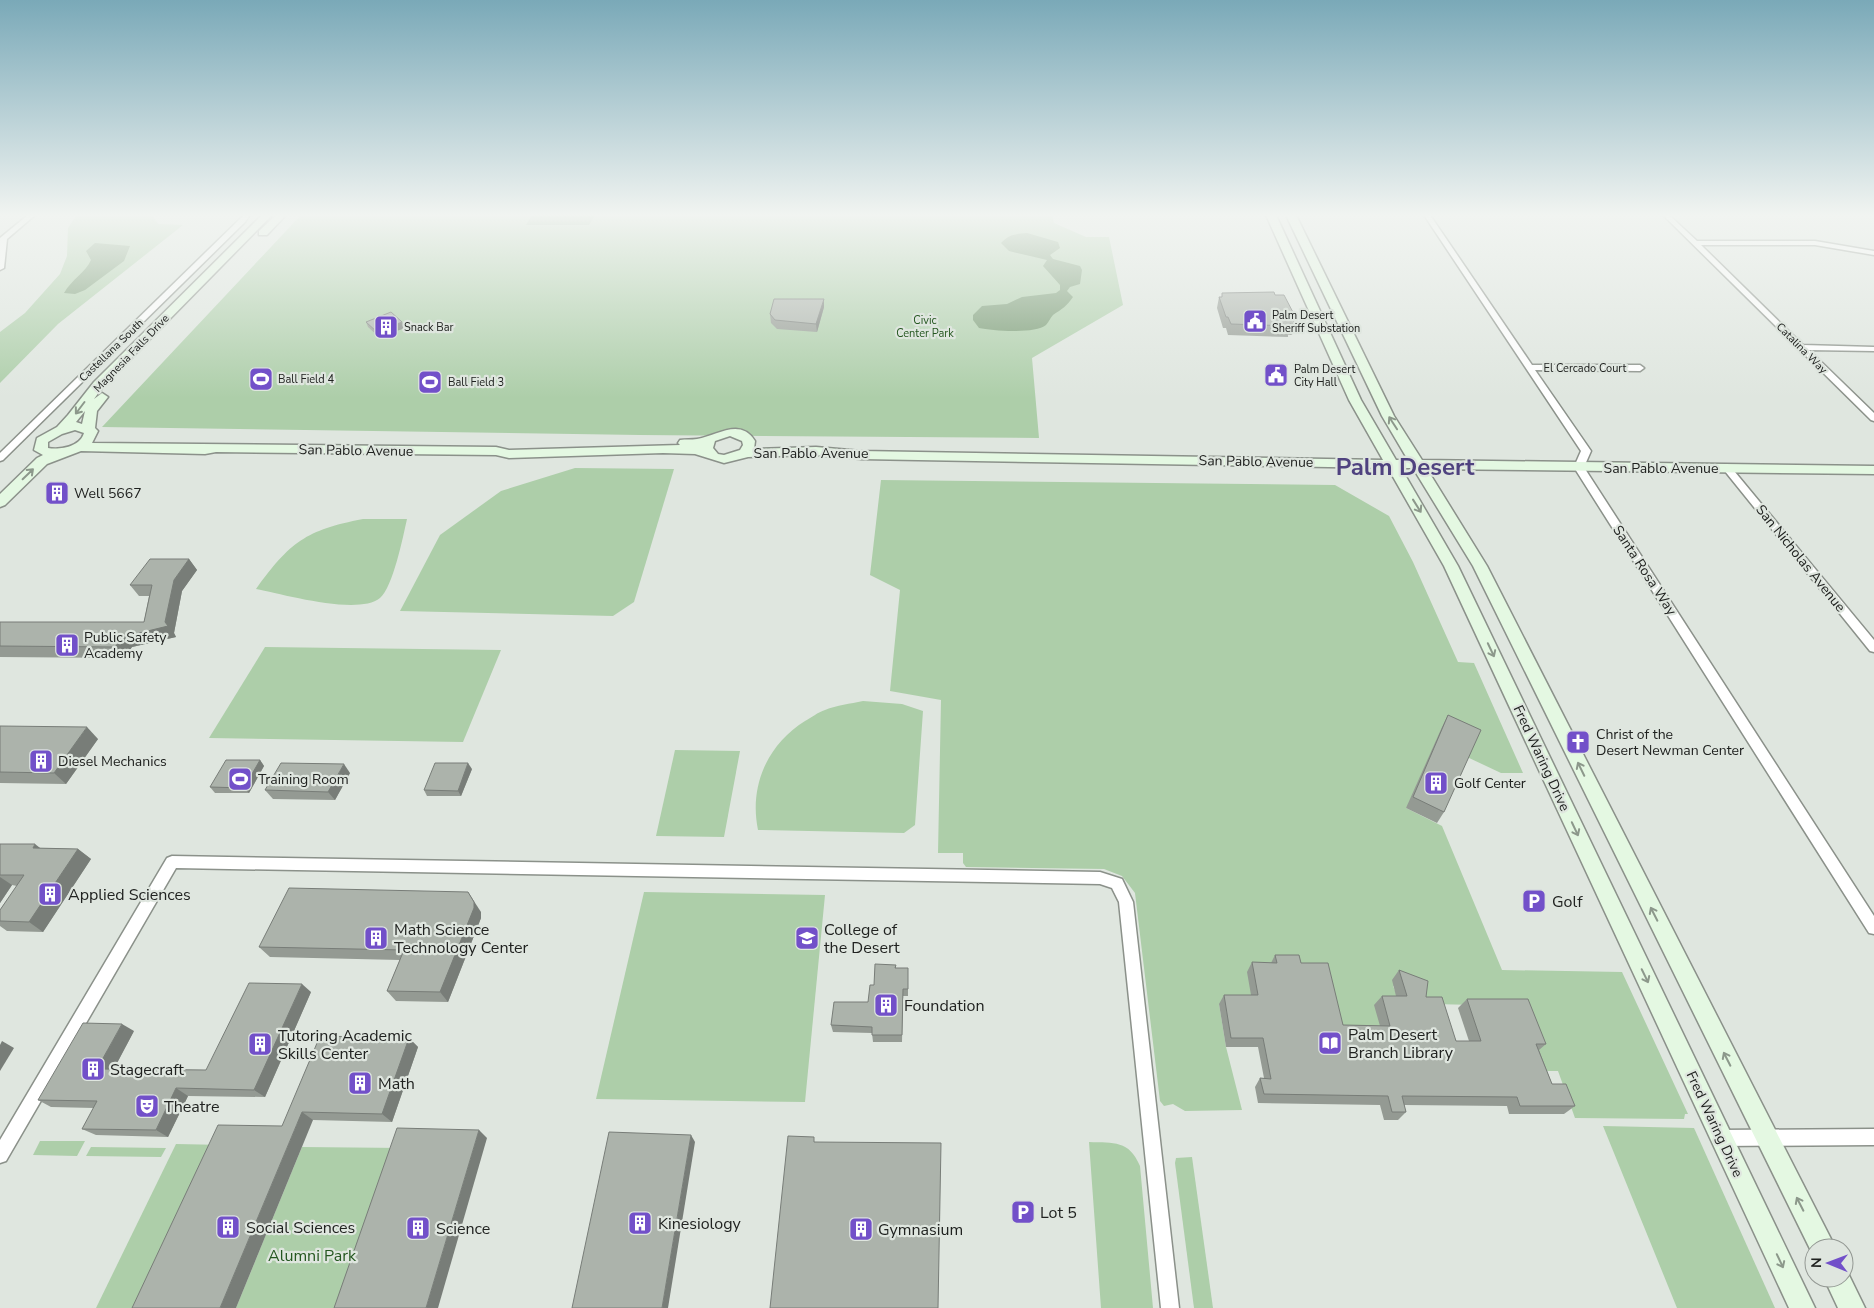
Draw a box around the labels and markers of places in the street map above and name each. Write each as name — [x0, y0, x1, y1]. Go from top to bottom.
public building icon: Palm Desert Sheriff Substation — [1242, 308, 1268, 334]
place label: Palm Desert Sheriff Substation — [1272, 308, 1360, 336]
building icon: Snack Bar — [373, 314, 399, 340]
place label: Snack Bar — [404, 320, 454, 335]
public building icon: Palm Desert City Hall — [1263, 362, 1289, 388]
place label: Palm Desert City Hall — [1294, 362, 1355, 390]
sports icon: Ball Field 4 — [248, 366, 274, 392]
sports icon: Ball Field 3 — [417, 369, 443, 395]
place label: Ball Field 4 — [278, 372, 334, 387]
place label: Ball Field 3 — [448, 375, 504, 390]
building icon: Well 5667 — [44, 480, 70, 506]
place label: Well 5667 — [74, 484, 142, 503]
place label: Public Safety Academy — [84, 628, 167, 663]
building icon: Public Safety Academy — [54, 632, 80, 658]
place label: Christ of the Desert Newman Center — [1596, 725, 1744, 760]
church icon: Christ of the Desert Newman Center — [1565, 729, 1591, 755]
building icon: Diesel Mechanics — [28, 748, 54, 774]
place label: Diesel Mechanics — [58, 752, 167, 771]
sports icon: Training Room — [227, 766, 253, 792]
place label: Training Room — [258, 770, 349, 789]
building icon: Golf Center — [1423, 770, 1449, 796]
place label: Golf Center — [1454, 774, 1526, 793]
building icon: Applied Sciences — [37, 881, 63, 907]
place label: Applied Sciences — [68, 884, 191, 906]
parking icon: Golf — [1521, 888, 1547, 914]
place label: Golf — [1552, 891, 1583, 913]
place label: Math Science Technology Center — [394, 919, 529, 959]
place label: College of the Desert — [824, 919, 900, 959]
building icon: Math Science Technology Center — [363, 925, 389, 951]
school or university icon: College of the Desert — [794, 925, 820, 951]
building icon: Foundation — [873, 992, 899, 1018]
place label: Foundation — [904, 995, 985, 1017]
place label: Palm Desert Branch Library — [1348, 1024, 1454, 1064]
place label: Tutoring Academic Skills Center — [278, 1025, 413, 1065]
library icon: Palm Desert Branch Library — [1317, 1030, 1343, 1056]
building icon: Tutoring Academic Skills Center — [247, 1031, 273, 1057]
building icon: Stagecraft — [80, 1056, 106, 1082]
place label: Stagecraft — [110, 1059, 184, 1081]
building icon: Math — [347, 1070, 373, 1096]
place label: Math — [378, 1073, 415, 1095]
theatre icon: Theatre — [134, 1093, 160, 1119]
place label: Theatre — [164, 1096, 219, 1118]
parking icon: Lot 5 — [1010, 1199, 1036, 1225]
place label: Lot 5 — [1040, 1202, 1077, 1224]
building icon: Kinesiology — [627, 1210, 653, 1236]
place label: Kinesiology — [658, 1213, 742, 1235]
building icon: Social Sciences — [215, 1214, 241, 1240]
building icon: Science — [405, 1215, 431, 1241]
building icon: Gymnasium — [848, 1216, 874, 1242]
place label: Social Sciences — [246, 1217, 355, 1239]
place label: Science — [436, 1218, 490, 1240]
place label: Gymnasium — [878, 1219, 963, 1241]

